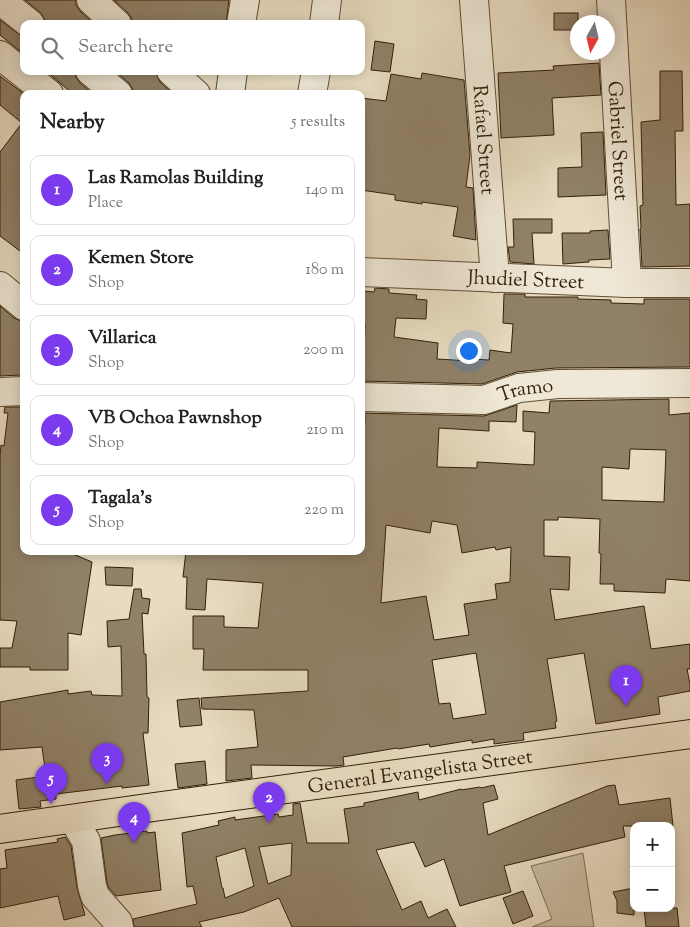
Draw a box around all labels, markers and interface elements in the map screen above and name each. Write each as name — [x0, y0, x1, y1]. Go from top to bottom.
north arrow — [570, 15, 615, 60]
search box — [20, 20, 365, 75]
icon: search — [38, 34, 66, 62]
text: Search here — [78, 34, 173, 61]
street label: Gabriel Street — [599, 80, 634, 202]
street label: Rafael Street — [463, 84, 501, 196]
text: Nearby — [40, 108, 105, 138]
text: 5 results — [291, 111, 345, 134]
text: Las Ramolas Building — [88, 165, 263, 192]
text: 1 — [54, 179, 60, 202]
text: 140 m — [306, 179, 344, 202]
text: Place — [88, 192, 123, 215]
text: Kemen Store — [88, 245, 194, 272]
text: 2 — [53, 259, 61, 282]
text: 180 m — [305, 259, 344, 282]
street label: Jhudiel Street — [466, 264, 585, 298]
text: Shop — [88, 272, 124, 295]
text: Villarica — [88, 325, 156, 352]
your location — [456, 338, 482, 364]
text: 3 — [54, 339, 60, 362]
text: 200 m — [303, 339, 344, 362]
text: Shop — [88, 352, 124, 375]
street label: Tramo — [494, 373, 555, 411]
text: VB Ochoa Pawnshop — [88, 405, 262, 432]
text: 4 — [53, 419, 61, 442]
text: 210 m — [306, 419, 344, 442]
text: Shop — [88, 432, 124, 455]
text: Tagala's — [88, 485, 152, 512]
text: 5 — [54, 499, 60, 522]
text: 220 m — [304, 499, 344, 522]
text: Shop — [88, 512, 124, 535]
pin: 1 — [610, 665, 642, 706]
pin: 3 — [91, 743, 123, 784]
street label: General Evangelista Street — [306, 744, 535, 803]
pin: 5 — [35, 763, 67, 804]
pin: 2 — [253, 782, 285, 823]
pin: 4 — [118, 802, 150, 843]
map controls — [630, 822, 675, 912]
button: + — [630, 822, 675, 867]
button: − — [630, 867, 675, 912]

